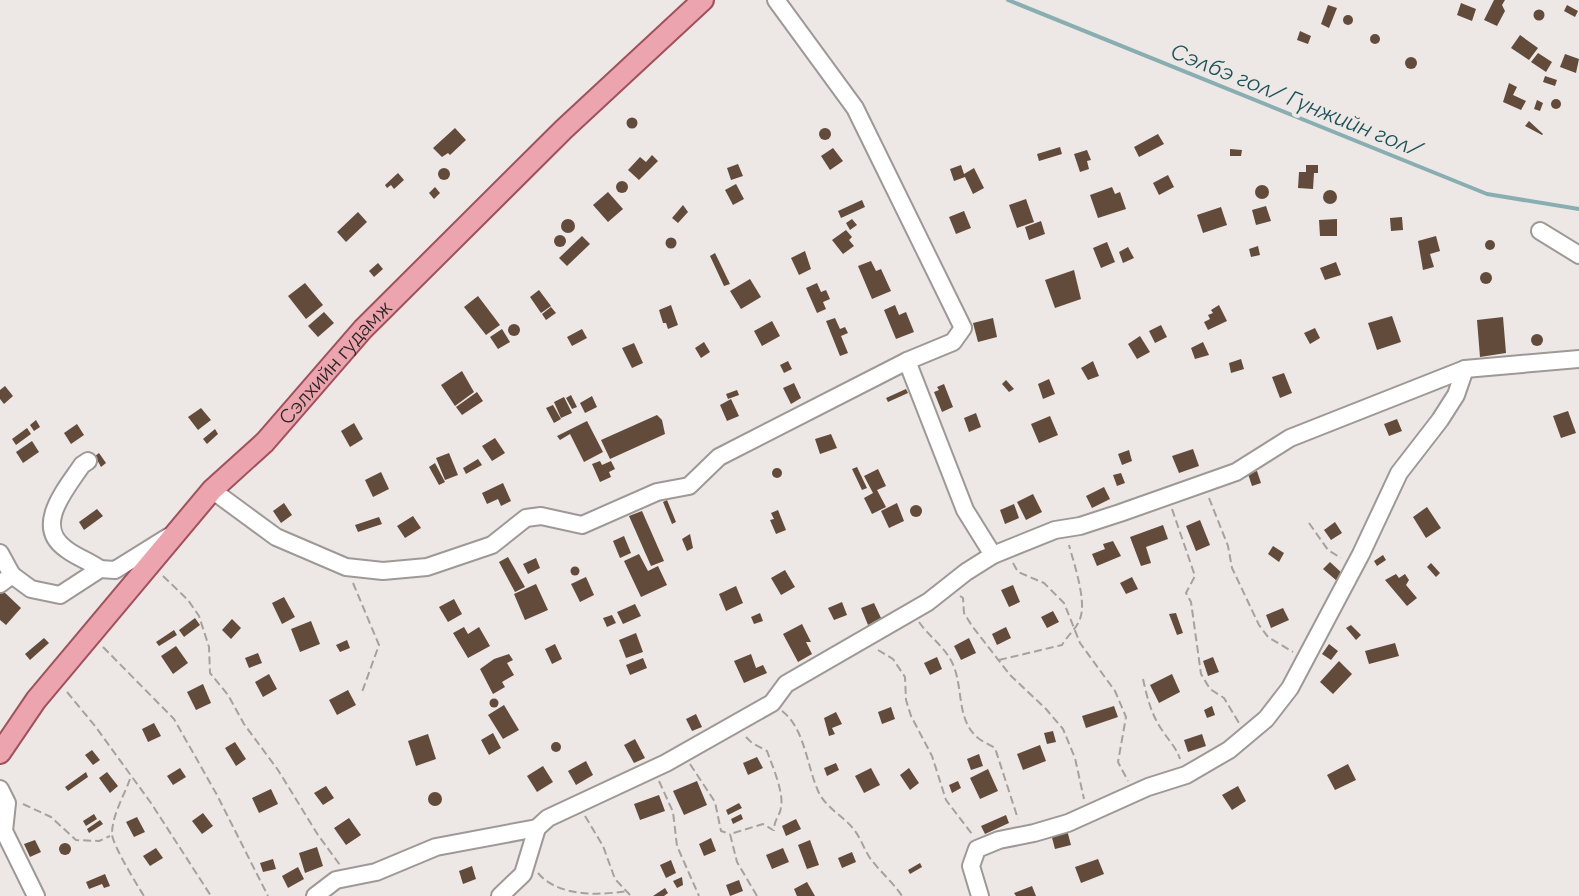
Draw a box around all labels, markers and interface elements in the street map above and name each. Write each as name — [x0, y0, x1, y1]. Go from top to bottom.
water label: Сэлбэ гол/ Гүнжийн гол/ — [1167, 38, 1428, 163]
street label: Сэлхийн гудамж — [274, 295, 397, 429]

